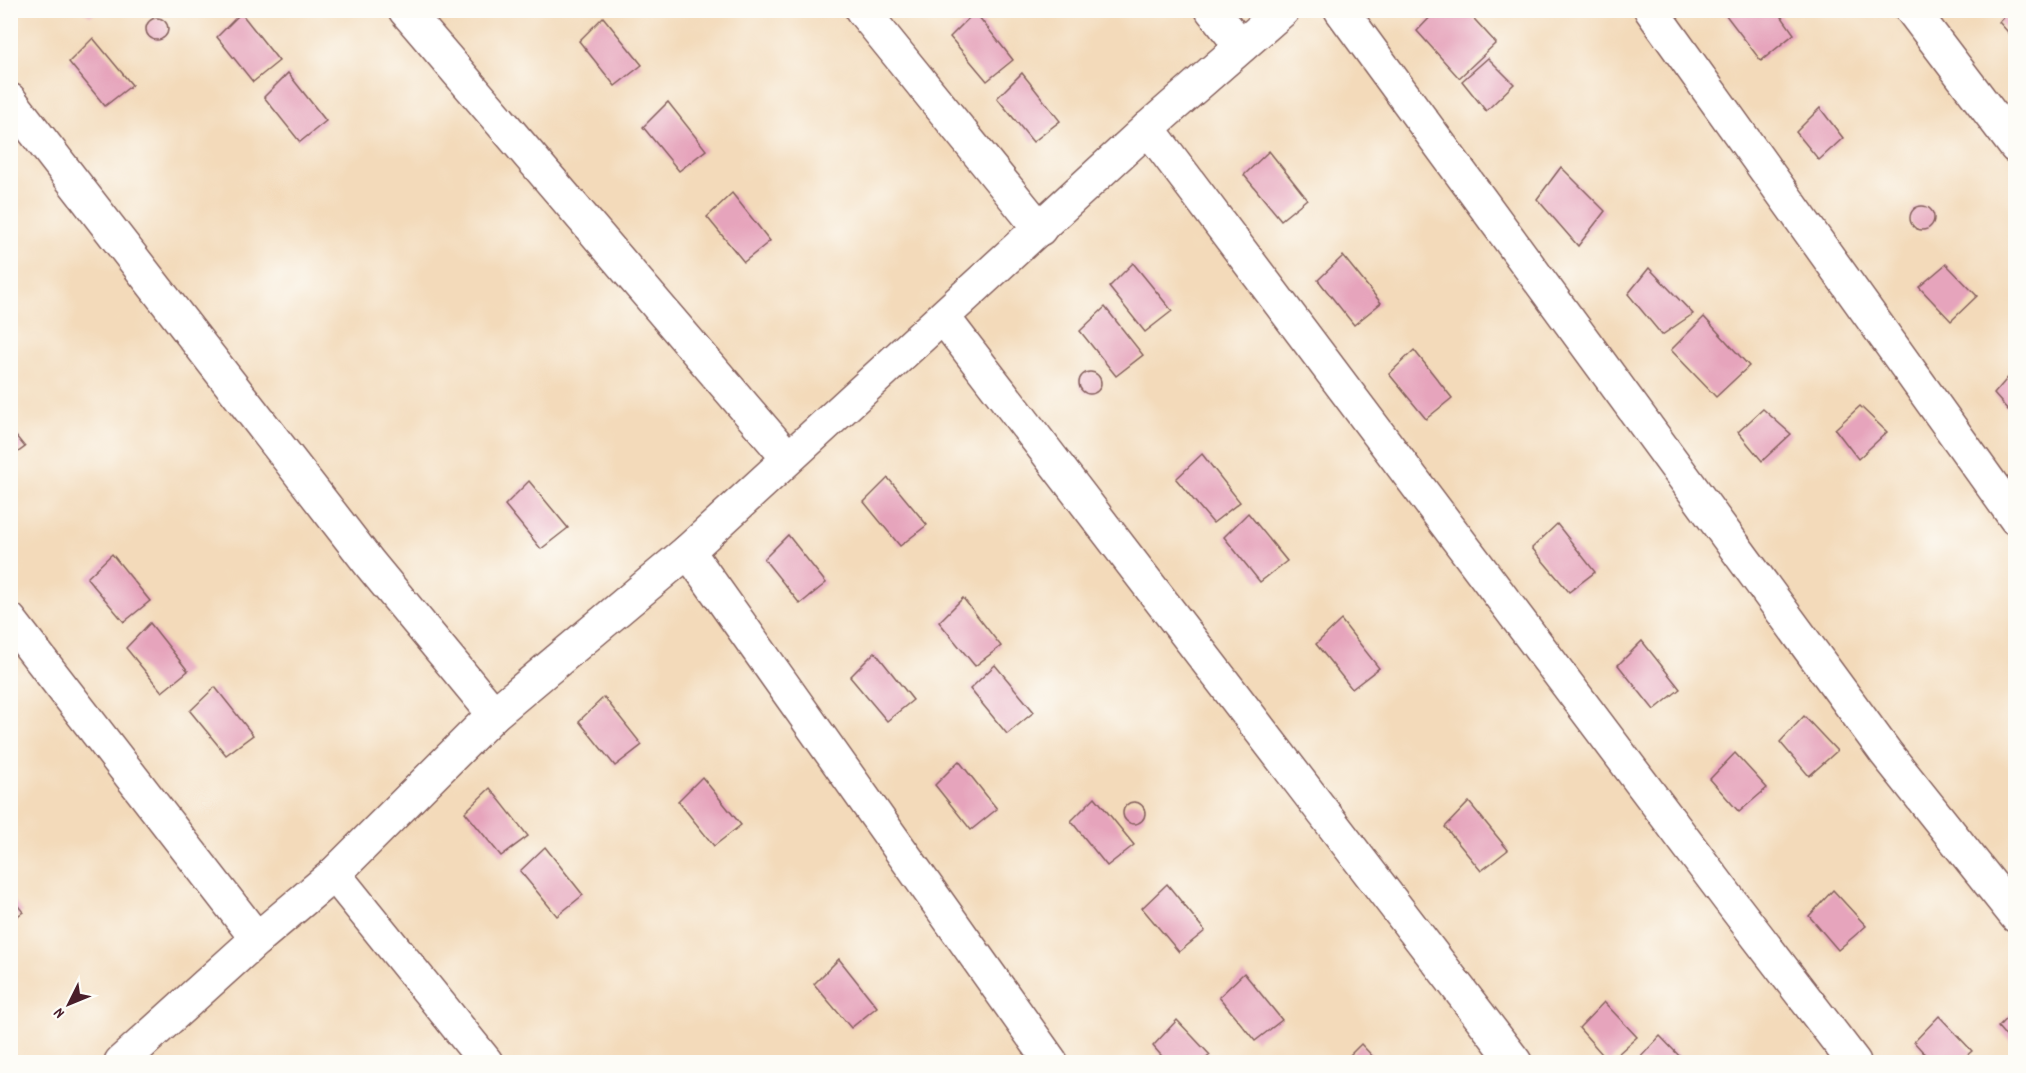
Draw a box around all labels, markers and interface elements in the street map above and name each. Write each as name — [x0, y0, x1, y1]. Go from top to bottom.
north arrow — [39, 974, 99, 1034]
text: N — [49, 1002, 71, 1023]

